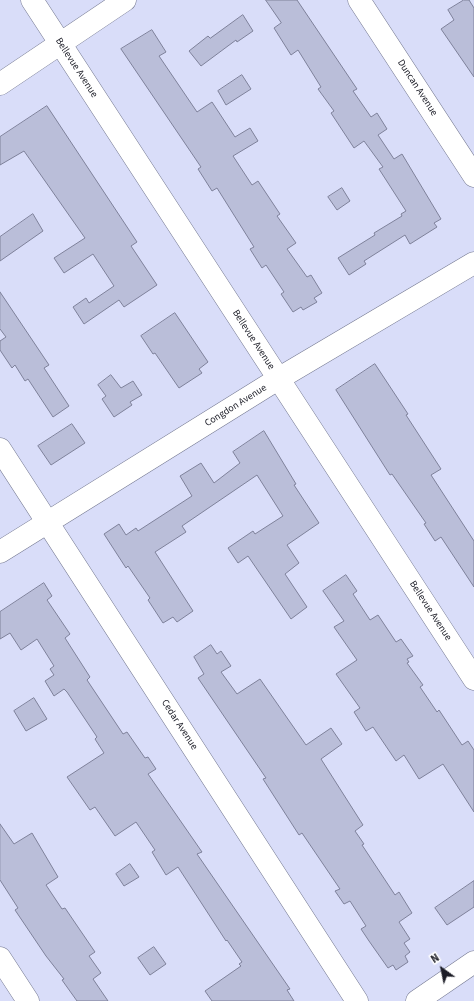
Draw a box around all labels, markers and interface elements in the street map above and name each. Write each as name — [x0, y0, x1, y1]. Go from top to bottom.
street label: Bellevue Avenue — [52, 36, 100, 100]
street label: Duncan Avenue — [394, 58, 440, 118]
street label: Bellevue Avenue — [229, 308, 277, 372]
street label: Congdon Avenue — [203, 382, 269, 430]
street label: Bellevue Avenue — [406, 579, 454, 643]
street label: Cedar Avenue — [158, 698, 200, 752]
north arrow — [422, 949, 462, 989]
text: N — [428, 950, 442, 967]

